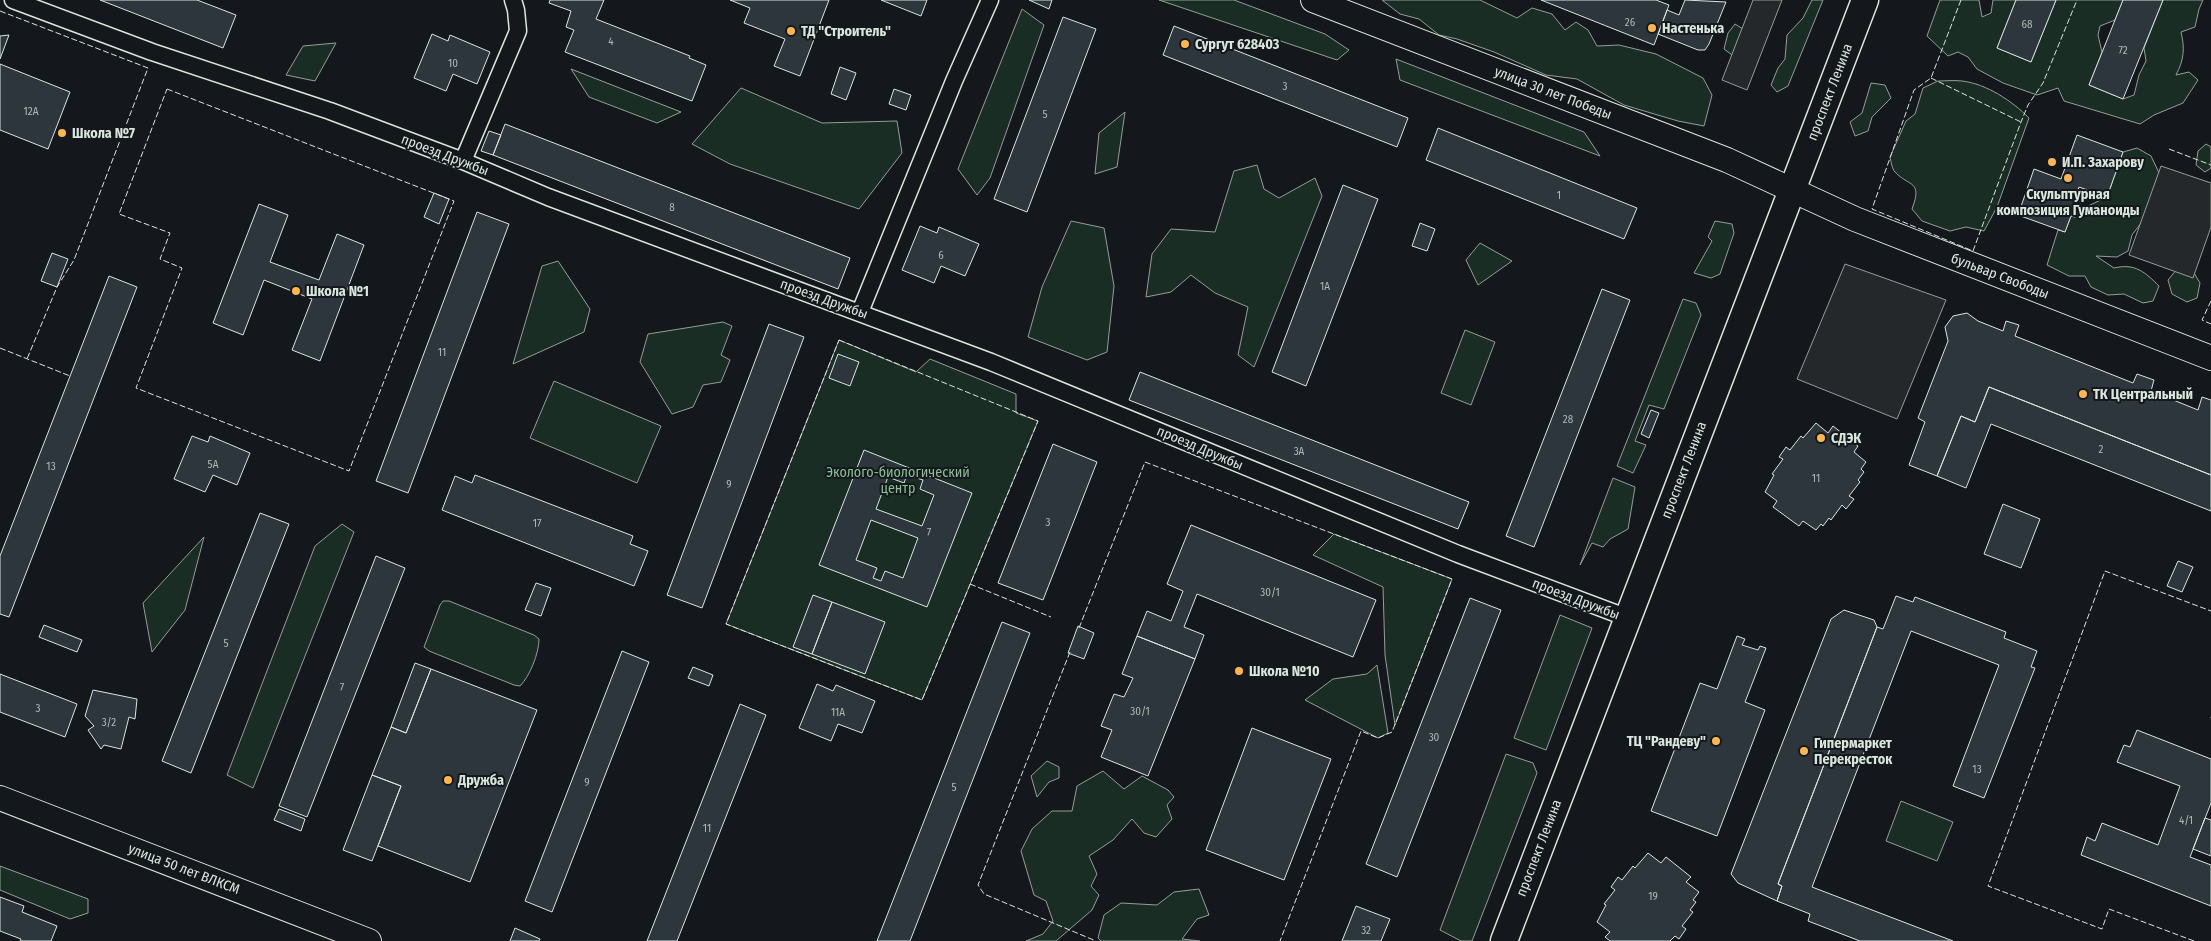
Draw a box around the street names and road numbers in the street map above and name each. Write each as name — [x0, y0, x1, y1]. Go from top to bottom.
street label: проспект Ленина — [1804, 41, 1856, 143]
street label: улица 30 лет Победы — [1492, 63, 1614, 123]
street label: проезд Дружбы — [399, 131, 491, 179]
street label: бульвар Свободы — [1949, 250, 2051, 302]
street label: проезд Дружбы — [778, 275, 870, 323]
street label: проспект Ленина — [1658, 419, 1710, 521]
street label: проезд Дружбы — [1154, 422, 1246, 474]
street label: проезд Дружбы — [1530, 575, 1622, 623]
street label: проспект Ленина — [1513, 797, 1565, 899]
street label: улица 50 лет ВЛКСМ — [126, 840, 242, 898]

